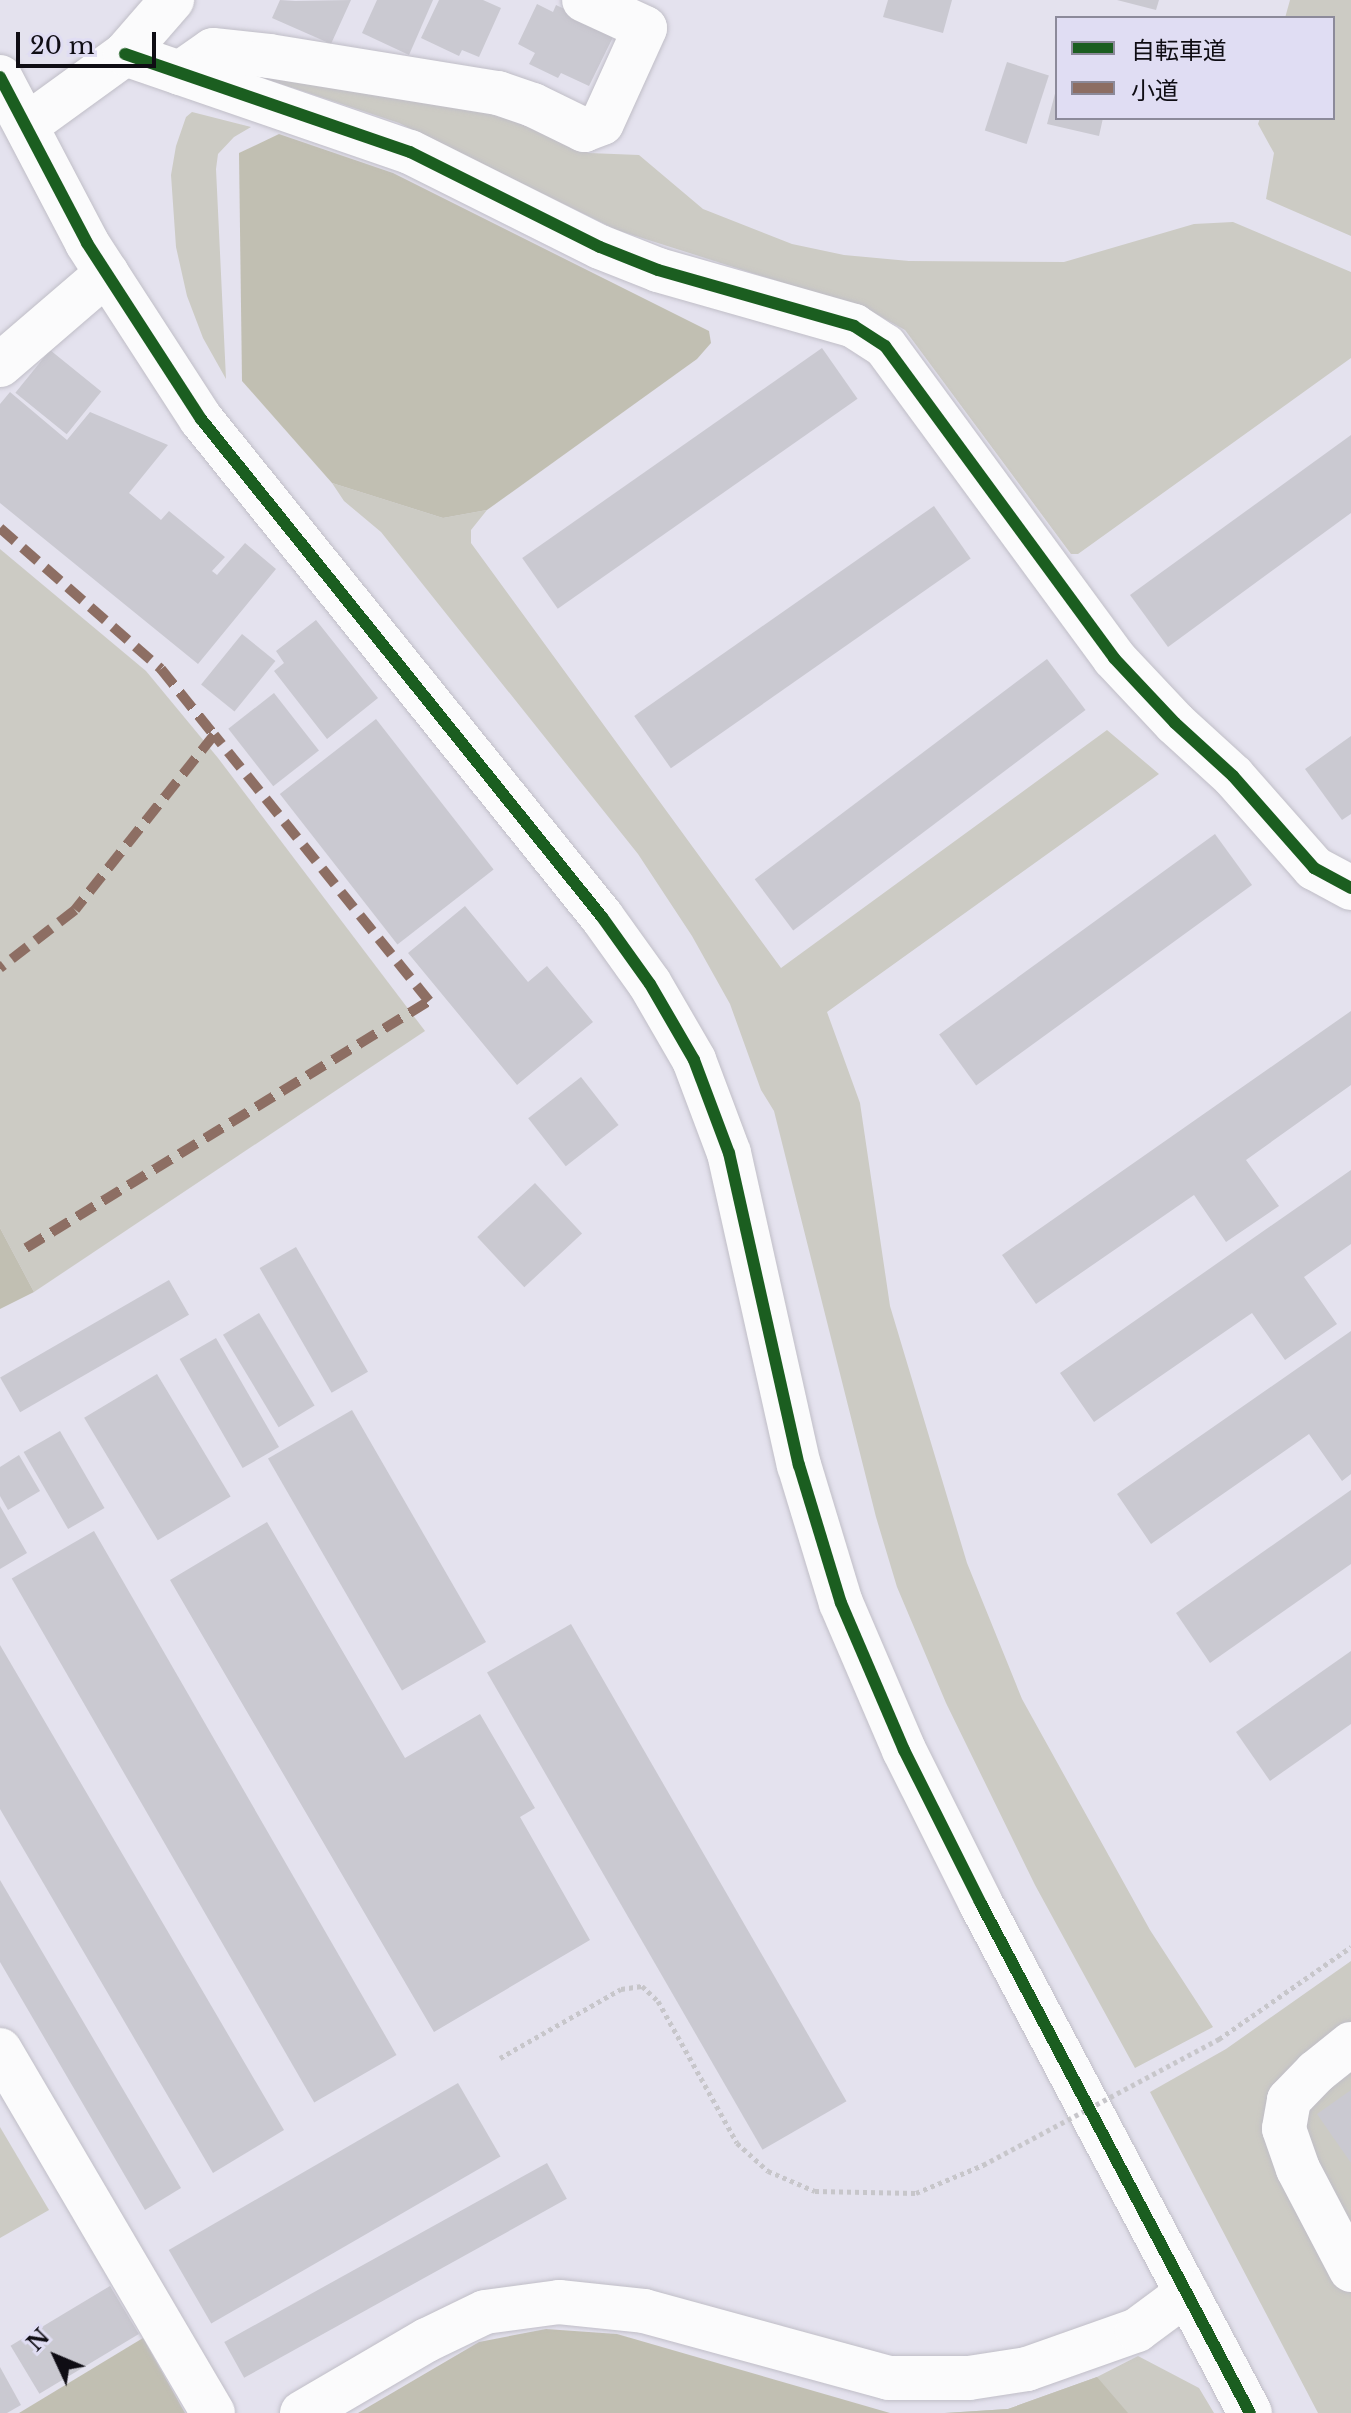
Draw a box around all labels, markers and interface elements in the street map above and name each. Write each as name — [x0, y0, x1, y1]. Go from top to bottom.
scale bar — [20, 16, 160, 66]
legend — [1055, 16, 1335, 120]
text: 20 m — [30, 31, 95, 60]
text: 自転車道 — [1131, 36, 1227, 65]
text: 小道 — [1131, 76, 1179, 105]
north arrow — [16, 2317, 96, 2397]
text: N — [21, 2323, 55, 2357]

